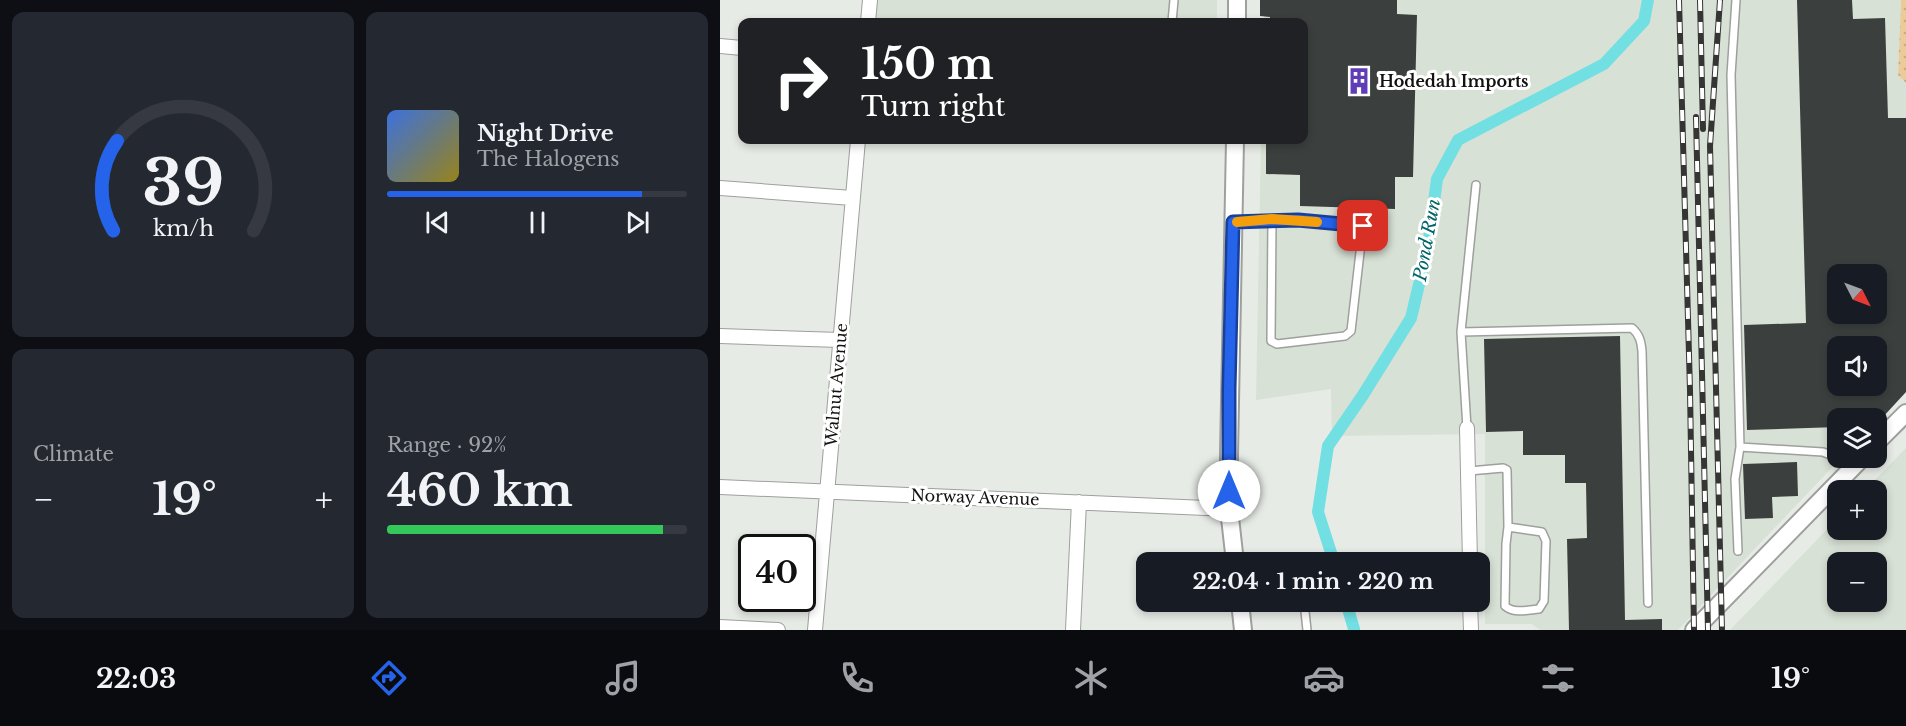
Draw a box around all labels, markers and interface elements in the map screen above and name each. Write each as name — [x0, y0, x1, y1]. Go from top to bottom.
text: 150 m — [861, 38, 994, 90]
icon: right — [762, 42, 840, 120]
building icon: Hodedah Imports — [1344, 66, 1374, 96]
place label: Hodedah Imports — [1379, 71, 1529, 91]
text: Turn right — [861, 90, 1005, 123]
text: Night Drive — [477, 120, 614, 147]
text: 39 — [142, 145, 224, 223]
text: The Halogens — [477, 147, 619, 171]
water label: Pond Run — [1409, 197, 1445, 284]
pin — [1337, 200, 1388, 251]
icon: previous — [421, 206, 454, 239]
icon: pause — [521, 206, 554, 239]
icon: next — [621, 206, 654, 239]
icon: arrive — [1346, 209, 1379, 242]
text: km/h — [153, 216, 214, 243]
north arrow — [1827, 264, 1887, 324]
map controls — [1827, 264, 1887, 612]
street label: Walnut Avenue — [821, 322, 851, 449]
button: sound — [1827, 336, 1887, 396]
button: layers — [1827, 408, 1887, 468]
text: Range · 92% — [387, 433, 507, 457]
text: Climate — [33, 442, 114, 466]
position arrow — [1197, 459, 1261, 523]
text: 460 km — [387, 462, 573, 518]
text: 19° — [152, 471, 217, 527]
text: − — [33, 479, 54, 520]
text: + — [315, 479, 333, 520]
button: + — [1827, 480, 1887, 540]
street label: Norway Avenue — [910, 485, 1040, 509]
speed limit sign: 40 — [738, 534, 816, 612]
button: − — [1827, 552, 1887, 612]
text: 22:04 · 1 min · 220 m — [1192, 568, 1434, 595]
icon: directions — [368, 657, 410, 699]
icon: music — [602, 657, 644, 699]
icon: phone — [836, 657, 878, 699]
icon: climate — [1070, 657, 1112, 699]
icon: car — [1303, 657, 1345, 699]
icon: filters — [1537, 657, 1579, 699]
text: 22:03 — [96, 662, 176, 695]
text: 19° — [1771, 662, 1810, 695]

